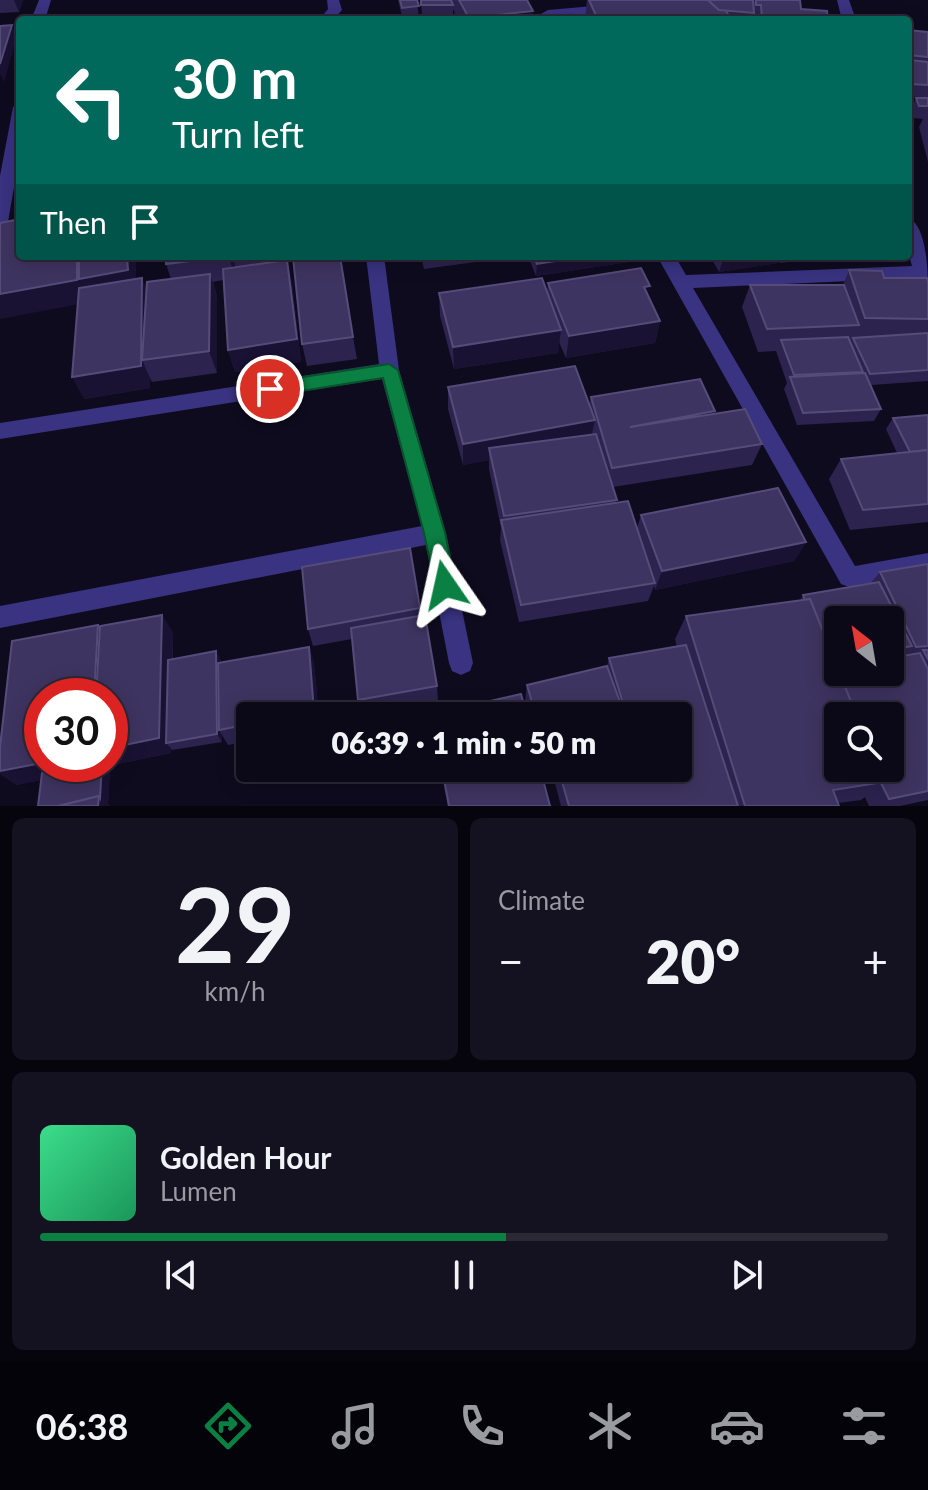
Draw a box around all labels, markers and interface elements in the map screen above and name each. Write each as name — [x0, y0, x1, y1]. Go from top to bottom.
text: 30 m — [172, 44, 297, 111]
icon: left — [40, 48, 144, 152]
text: Turn left — [172, 112, 304, 156]
icon: arrive — [123, 200, 167, 244]
text: Then — [40, 204, 107, 240]
pin — [236, 355, 304, 423]
icon: arrive — [248, 367, 292, 411]
position arrow — [403, 543, 487, 627]
north arrow — [824, 606, 904, 686]
map controls — [824, 606, 904, 782]
speed limit sign: 30 — [24, 678, 128, 782]
button: search — [824, 702, 904, 782]
text: 06:39 · 1 min · 50 m — [332, 724, 596, 760]
text: 29 — [175, 860, 295, 985]
text: Climate — [498, 884, 585, 916]
text: 20° — [646, 925, 740, 997]
text: − — [498, 935, 524, 987]
text: + — [862, 935, 888, 987]
text: km/h — [205, 975, 265, 1007]
text: Golden Hour — [160, 1139, 332, 1175]
text: Lumen — [160, 1175, 237, 1207]
icon: previous — [159, 1253, 203, 1297]
icon: pause — [442, 1253, 486, 1297]
icon: next — [725, 1253, 769, 1297]
icon: directions — [200, 1398, 256, 1454]
icon: music — [327, 1398, 383, 1454]
icon: phone — [454, 1398, 510, 1454]
icon: climate — [582, 1398, 638, 1454]
icon: car — [709, 1398, 765, 1454]
icon: filters — [836, 1398, 892, 1454]
text: 06:38 — [36, 1404, 128, 1448]

